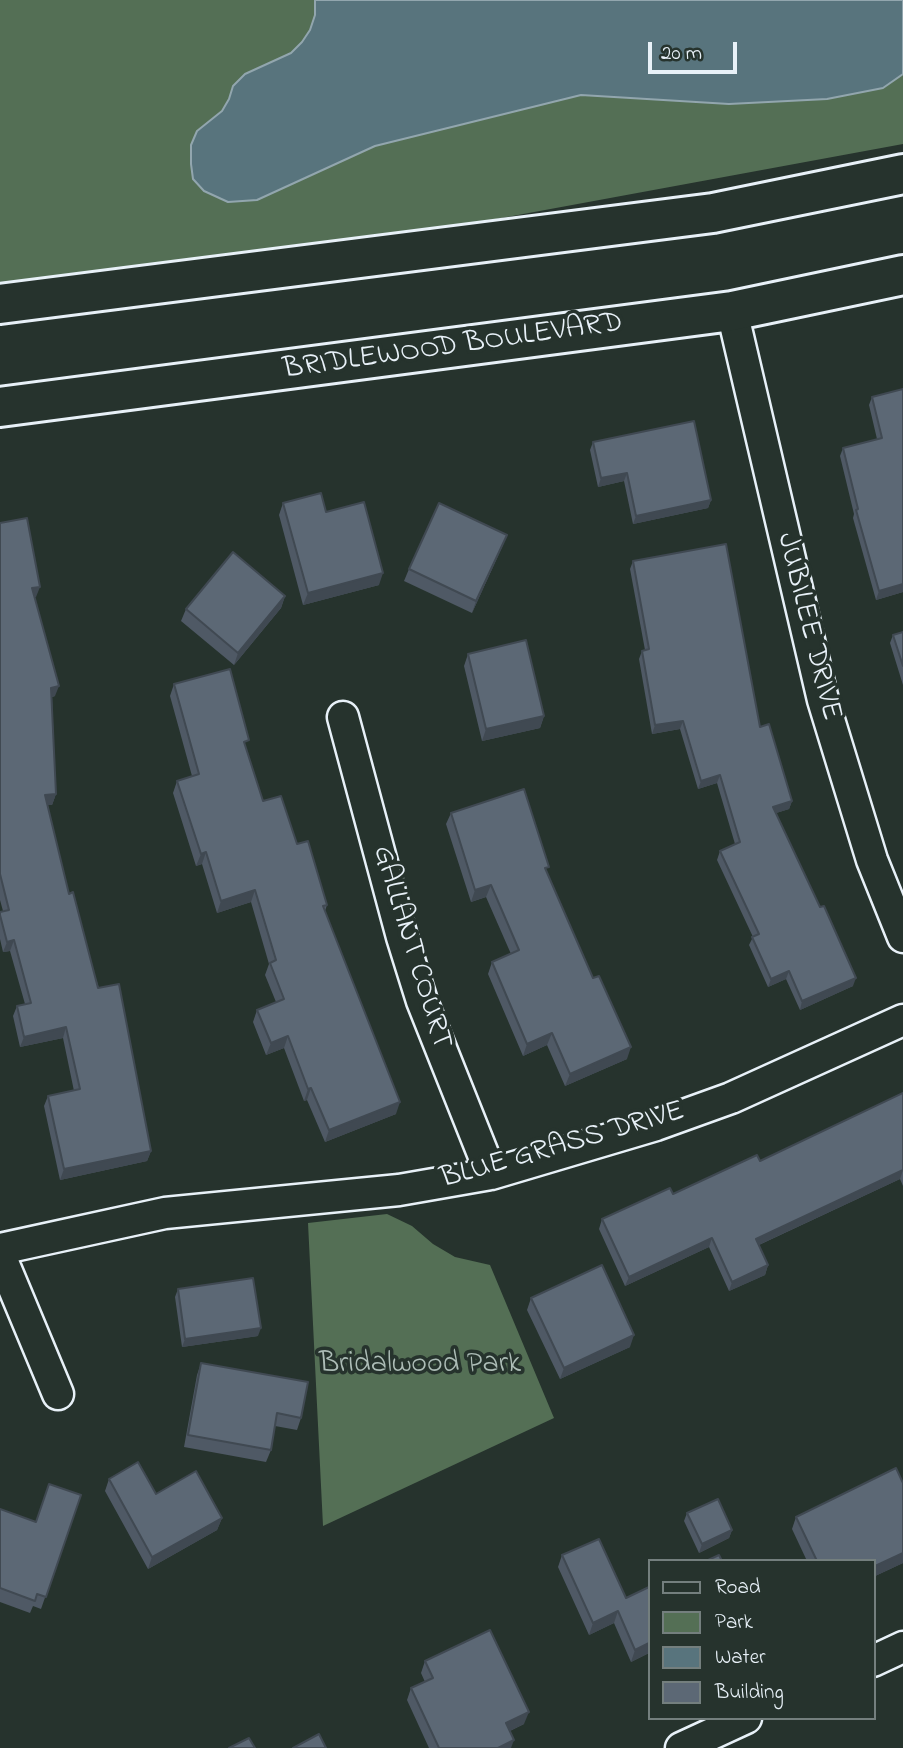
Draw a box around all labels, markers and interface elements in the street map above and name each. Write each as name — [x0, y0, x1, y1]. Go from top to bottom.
scale bar — [651, 28, 740, 72]
text: 20 m — [661, 39, 702, 69]
street label: BRIDLEWOOD BOULEVARD — [281, 306, 625, 390]
street label: JUBILEE DRIVE — [766, 530, 848, 724]
street label: GALLANT COURT — [362, 842, 458, 1054]
street label: BLUE GRASS DRIVE — [437, 1095, 689, 1199]
park label: Bridalwood Park — [319, 1348, 521, 1384]
legend — [648, 1559, 875, 1720]
text: Road — [715, 1573, 761, 1603]
text: Park — [715, 1608, 753, 1638]
text: Water — [715, 1643, 766, 1673]
text: Building — [715, 1678, 784, 1708]

